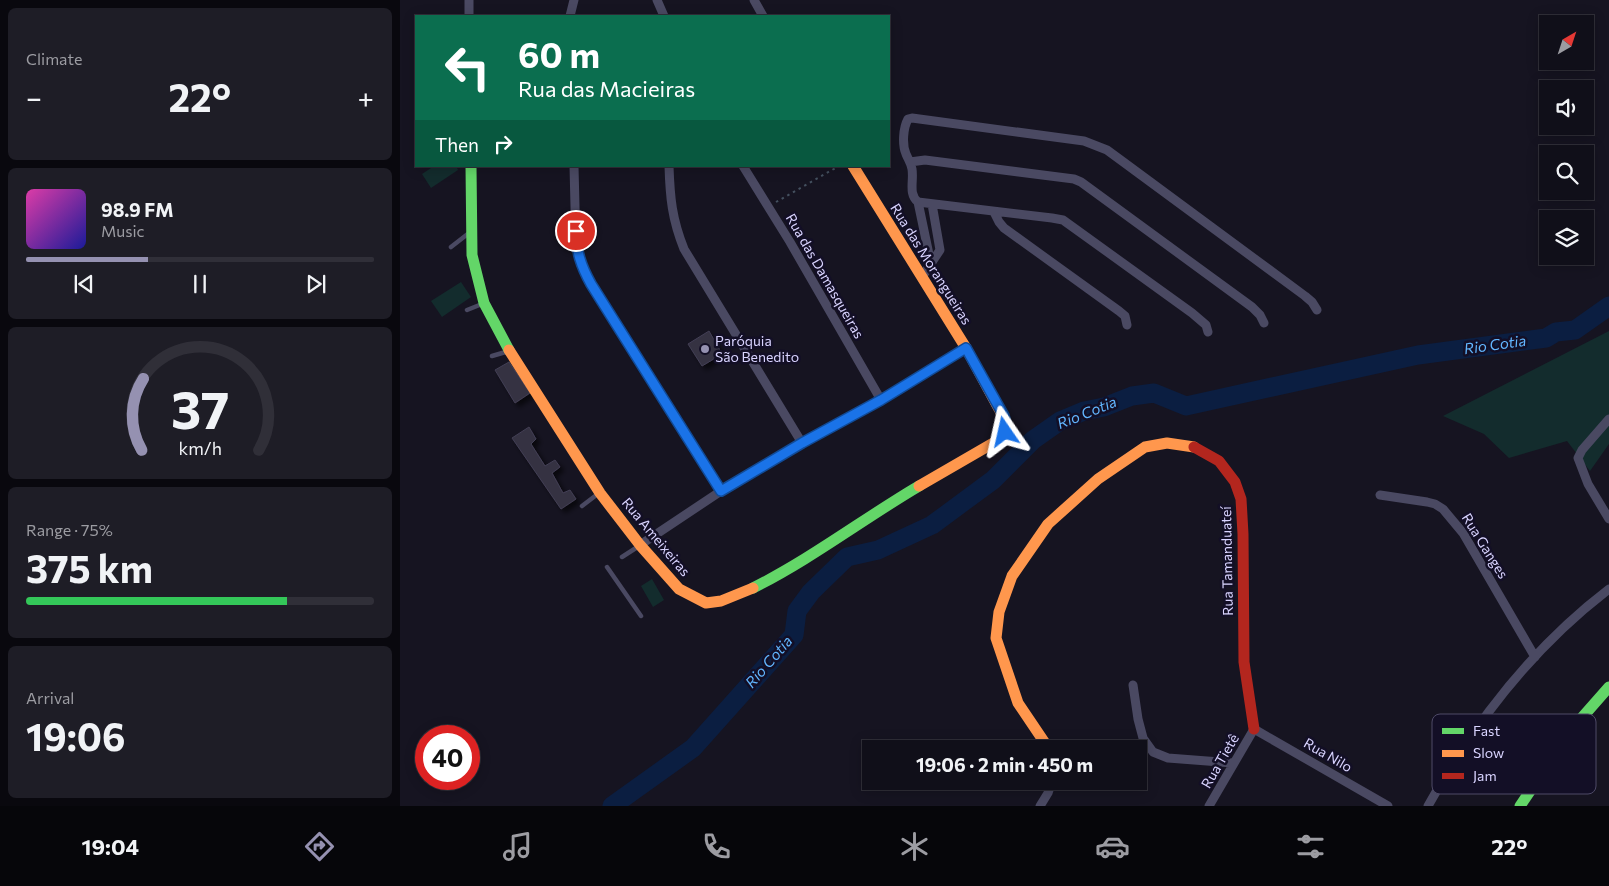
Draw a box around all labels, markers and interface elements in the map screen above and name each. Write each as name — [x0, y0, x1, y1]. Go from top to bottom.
north arrow — [1539, 15, 1594, 70]
map controls — [1539, 15, 1594, 265]
text: 60 m — [518, 32, 600, 75]
icon: left — [435, 35, 500, 100]
text: Climate — [26, 49, 82, 68]
text: 22° — [168, 73, 231, 120]
text: Rua das Macieiras — [518, 75, 695, 102]
text: − — [26, 80, 42, 114]
text: + — [358, 80, 374, 114]
button: sound — [1539, 80, 1594, 135]
icon: right — [489, 130, 517, 158]
text: Then — [435, 133, 479, 156]
button: search — [1539, 145, 1594, 200]
text: 98.9 FM — [101, 198, 174, 221]
street label: Rua das Morangueiras — [887, 200, 976, 327]
pin — [555, 210, 597, 252]
street label: Rua das Damasqueiras — [783, 210, 868, 341]
button: layers — [1539, 210, 1594, 265]
icon: arrive — [562, 217, 590, 245]
text: Music — [101, 221, 145, 240]
icon: previous — [70, 270, 98, 298]
icon: pause — [186, 270, 214, 298]
icon: next — [302, 270, 330, 298]
water label: Rio Cotia — [1463, 331, 1527, 357]
place label: Paróquia São Benedito — [715, 332, 799, 365]
marker: Paróquia São Benedito — [699, 343, 711, 355]
text: 37 — [171, 376, 229, 440]
water label: Rio Cotia — [1054, 392, 1119, 432]
position arrow — [978, 405, 1030, 457]
text: km/h — [178, 437, 222, 459]
street label: Rua Ameixeiras — [619, 494, 694, 579]
street label: Rua Tamanduateí — [1217, 506, 1236, 616]
street label: Rua Ganges — [1459, 510, 1512, 582]
text: Range · 75% — [26, 520, 113, 539]
text: 375 km — [26, 544, 153, 591]
water label: Rio Cotia — [741, 632, 796, 691]
text: Arrival — [26, 688, 74, 707]
text: 19:06 — [26, 712, 125, 759]
legend — [1432, 714, 1596, 794]
text: Fast — [1473, 722, 1500, 739]
speed limit sign: 40 — [415, 725, 480, 790]
street label: Rua Tietê — [1197, 731, 1242, 791]
street label: Rua Nilo — [1301, 734, 1356, 775]
text: Slow — [1473, 744, 1504, 761]
text: 19:06 · 2 min · 450 m — [916, 753, 1093, 776]
text: Jam — [1473, 767, 1497, 784]
icon: directions — [302, 829, 337, 864]
icon: music — [500, 829, 535, 864]
icon: phone — [699, 829, 734, 864]
icon: climate — [897, 829, 932, 864]
icon: car — [1095, 829, 1130, 864]
icon: filters — [1293, 829, 1328, 864]
text: 19:04 — [82, 833, 139, 860]
text: 22° — [1491, 833, 1527, 860]

